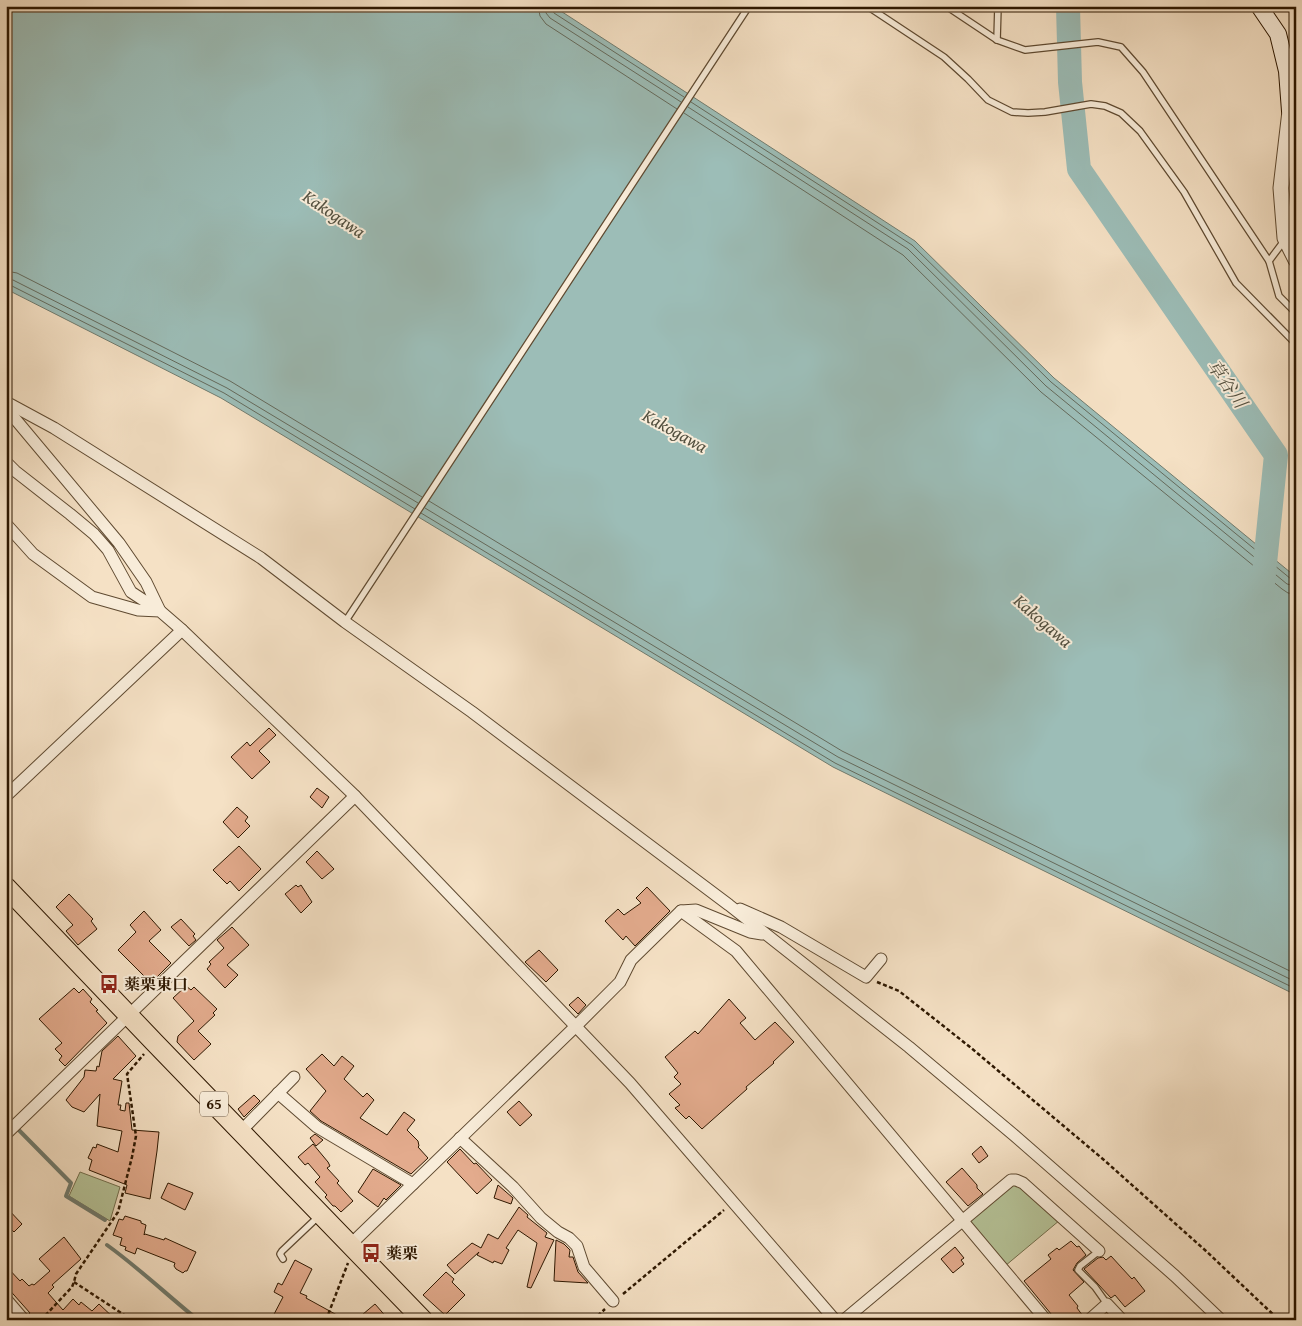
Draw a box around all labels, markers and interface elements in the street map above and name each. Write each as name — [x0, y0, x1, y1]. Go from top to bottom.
water label: Kakogawa — [297, 182, 372, 245]
water label: 草谷川 — [1201, 354, 1255, 415]
water label: Kakogawa — [637, 401, 713, 460]
water label: Kakogawa — [1007, 587, 1079, 654]
place label: 薬栗東口 — [124, 972, 188, 996]
bus stop icon: 薬栗東口 — [98, 973, 120, 995]
road number: 65 — [200, 1092, 228, 1116]
place label: 薬栗 — [386, 1241, 418, 1265]
bus stop icon: 薬栗 — [360, 1242, 382, 1264]

